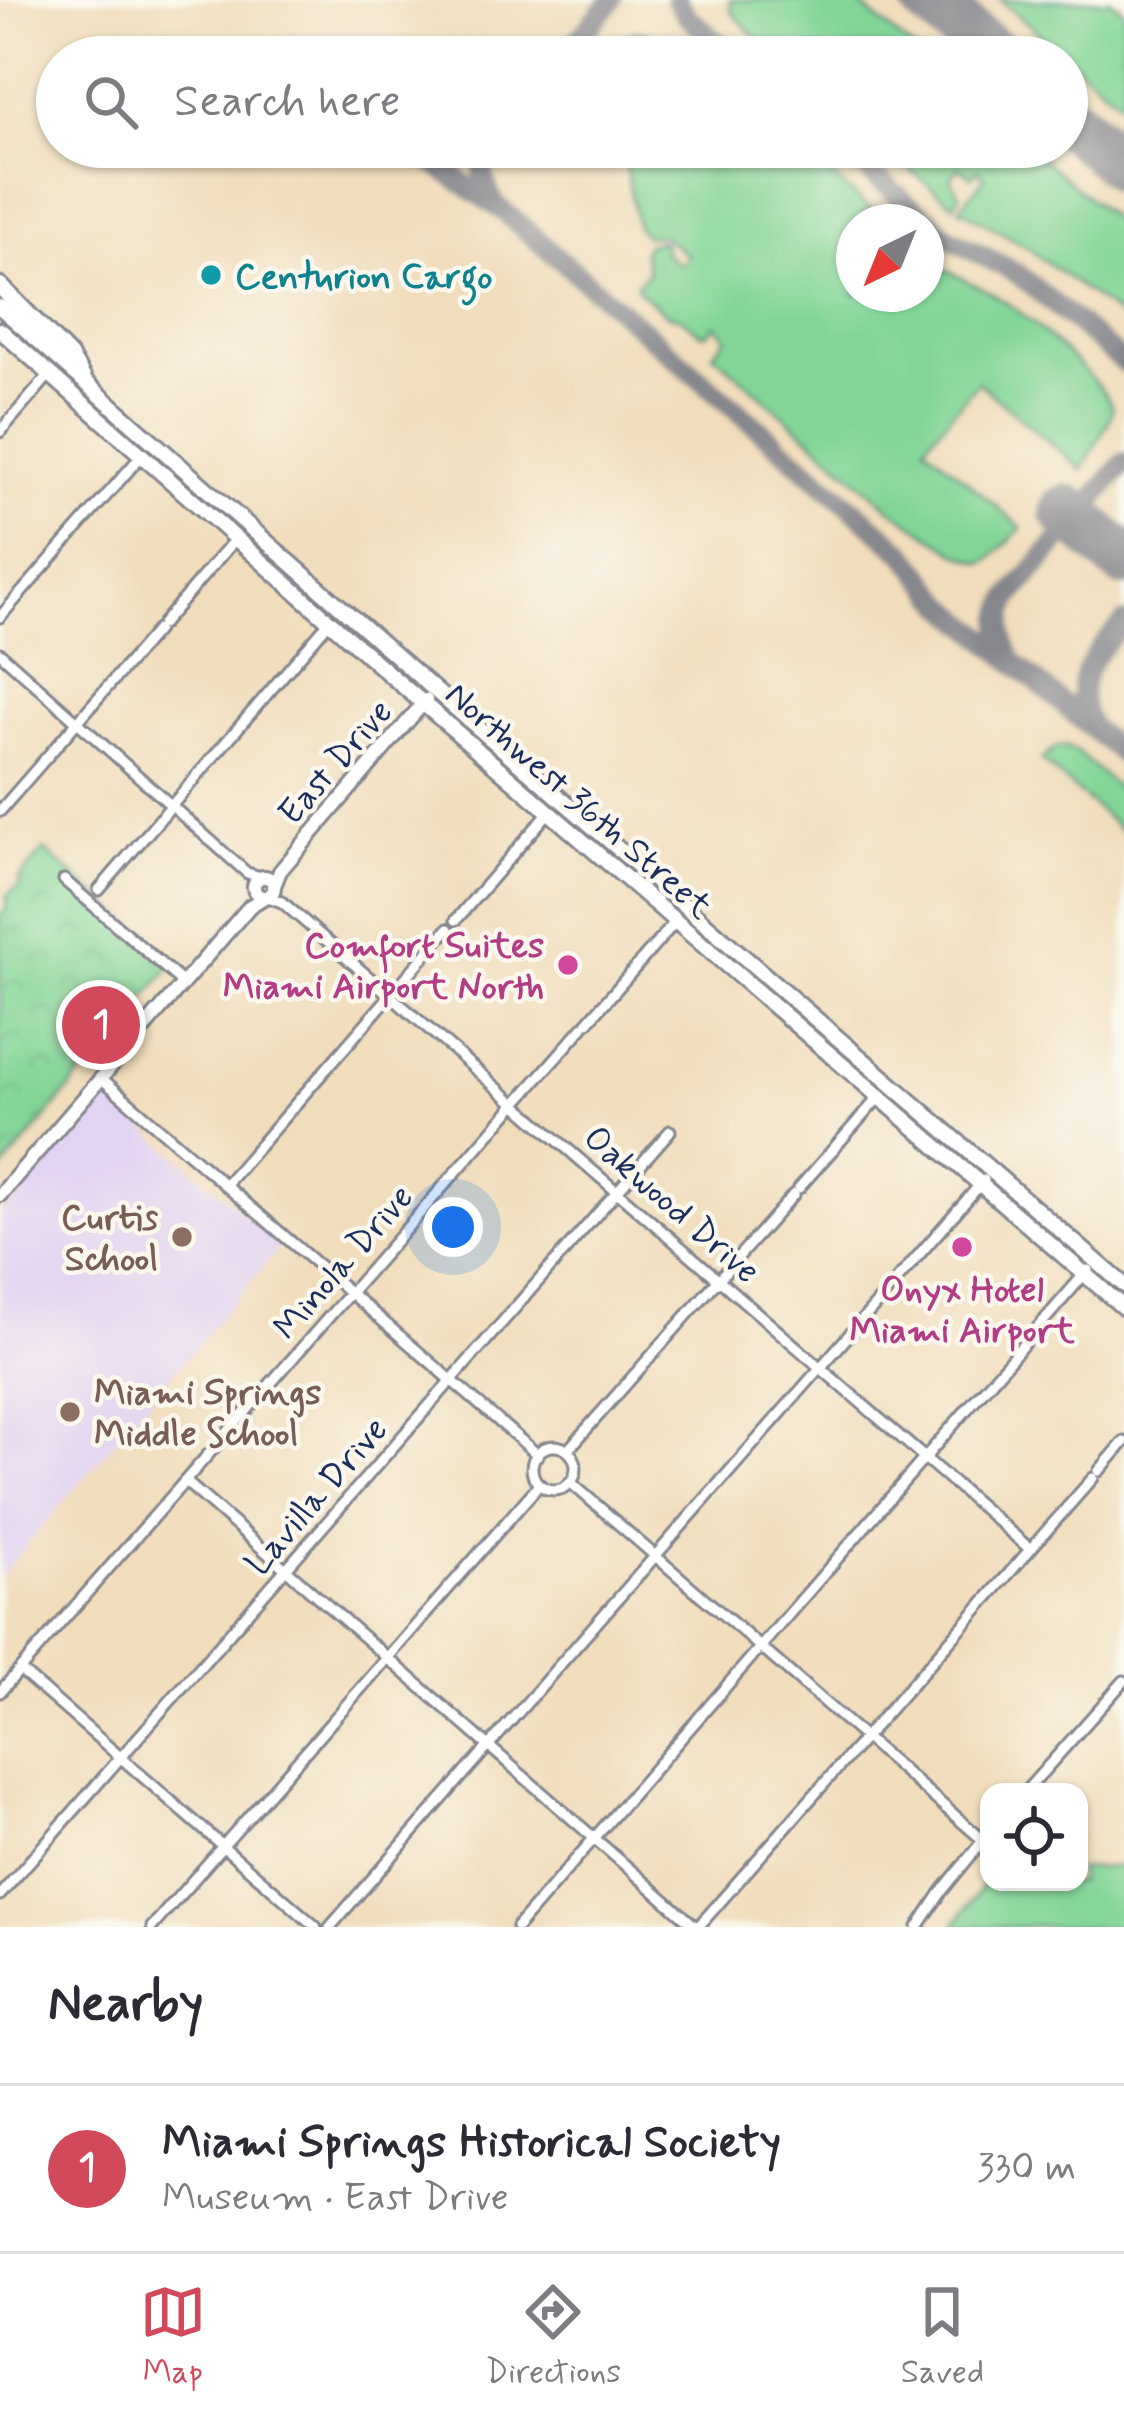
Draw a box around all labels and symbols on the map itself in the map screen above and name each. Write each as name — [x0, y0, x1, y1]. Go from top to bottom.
north arrow — [836, 204, 944, 312]
place label: Centurion Cargo — [235, 255, 493, 306]
marker: Centurion Cargo — [198, 262, 224, 288]
street label: Northwest 36th Street — [434, 672, 721, 931]
street label: East Drive — [269, 690, 404, 836]
place label: Comfort Suites Miami Airport North — [223, 924, 544, 1012]
marker: Comfort Suites Miami Airport North — [555, 952, 581, 978]
pin: 1 — [62, 980, 140, 1070]
street label: Oakwood Drive — [572, 1116, 769, 1295]
street label: Minola Drive — [264, 1176, 425, 1351]
place label: Curtis School — [61, 1196, 158, 1284]
your location — [423, 1197, 483, 1257]
marker: Curtis School — [169, 1224, 195, 1250]
marker: Onyx Hotel Miami Airport — [949, 1234, 975, 1260]
place label: Onyx Hotel Miami Airport — [849, 1268, 1075, 1356]
place label: Miami Springs Middle School — [94, 1371, 321, 1459]
marker: Miami Springs Middle School — [57, 1399, 83, 1425]
street label: Lavilla Drive — [236, 1408, 399, 1586]

